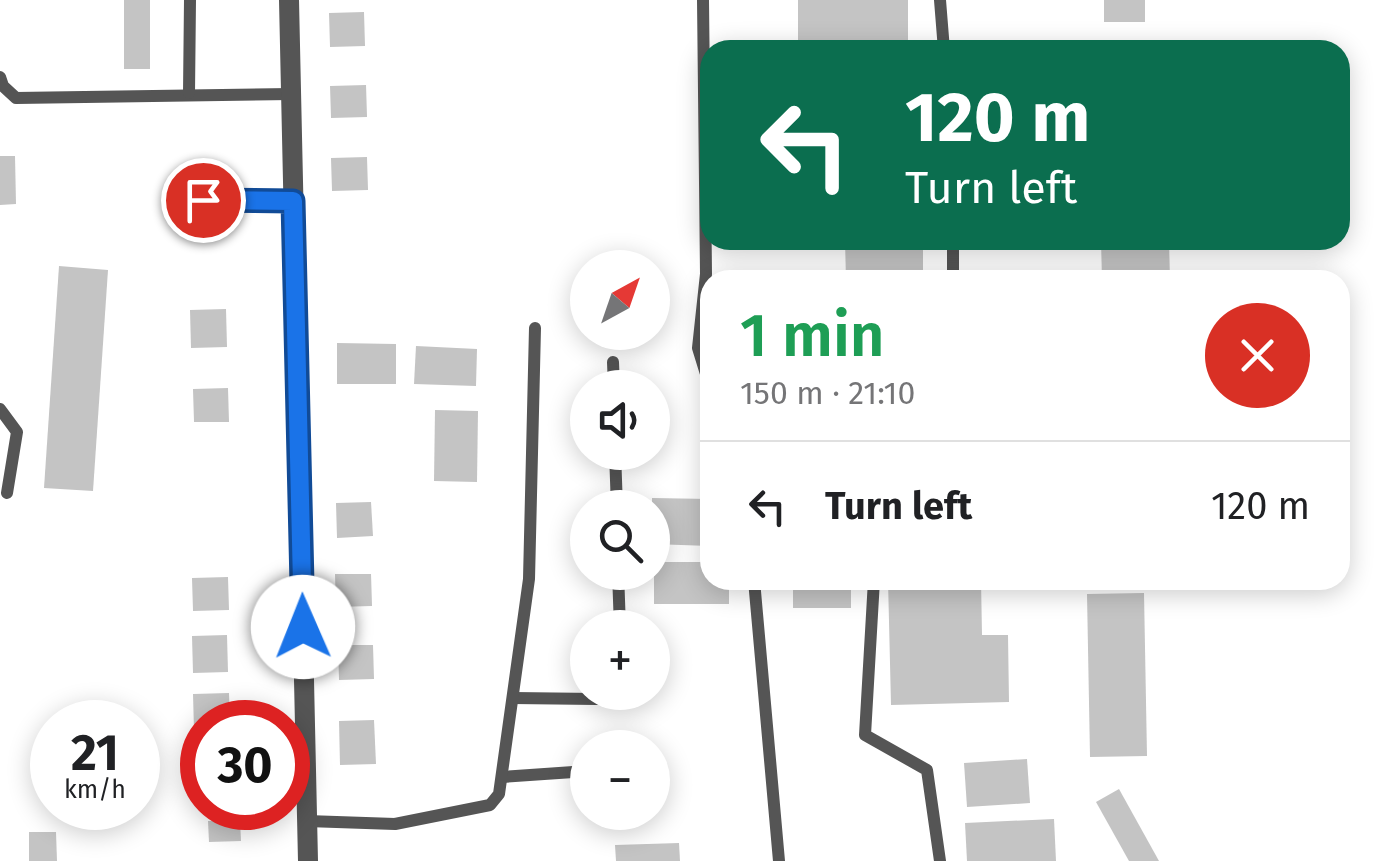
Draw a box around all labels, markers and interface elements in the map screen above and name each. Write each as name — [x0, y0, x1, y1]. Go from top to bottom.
text: 120 m — [905, 76, 1090, 160]
icon: left — [740, 80, 870, 210]
pin — [161, 158, 246, 243]
text: Turn left — [905, 161, 1077, 215]
icon: arrive — [176, 173, 231, 228]
north arrow — [570, 250, 670, 350]
map controls — [570, 250, 670, 830]
text: 1 min — [740, 300, 885, 372]
button: close — [1205, 303, 1310, 408]
button: sound — [570, 370, 670, 470]
text: 150 m · 21:10 — [740, 374, 915, 412]
icon: left — [740, 479, 795, 534]
text: Turn left — [825, 483, 972, 529]
text: 120 m — [1211, 483, 1310, 529]
button: search — [570, 490, 670, 590]
position arrow — [251, 575, 355, 679]
button: + — [570, 610, 670, 710]
speed limit sign: 30 — [180, 700, 310, 830]
text: 21 — [71, 723, 119, 783]
button: − — [570, 730, 670, 830]
text: km/h — [64, 775, 126, 805]

